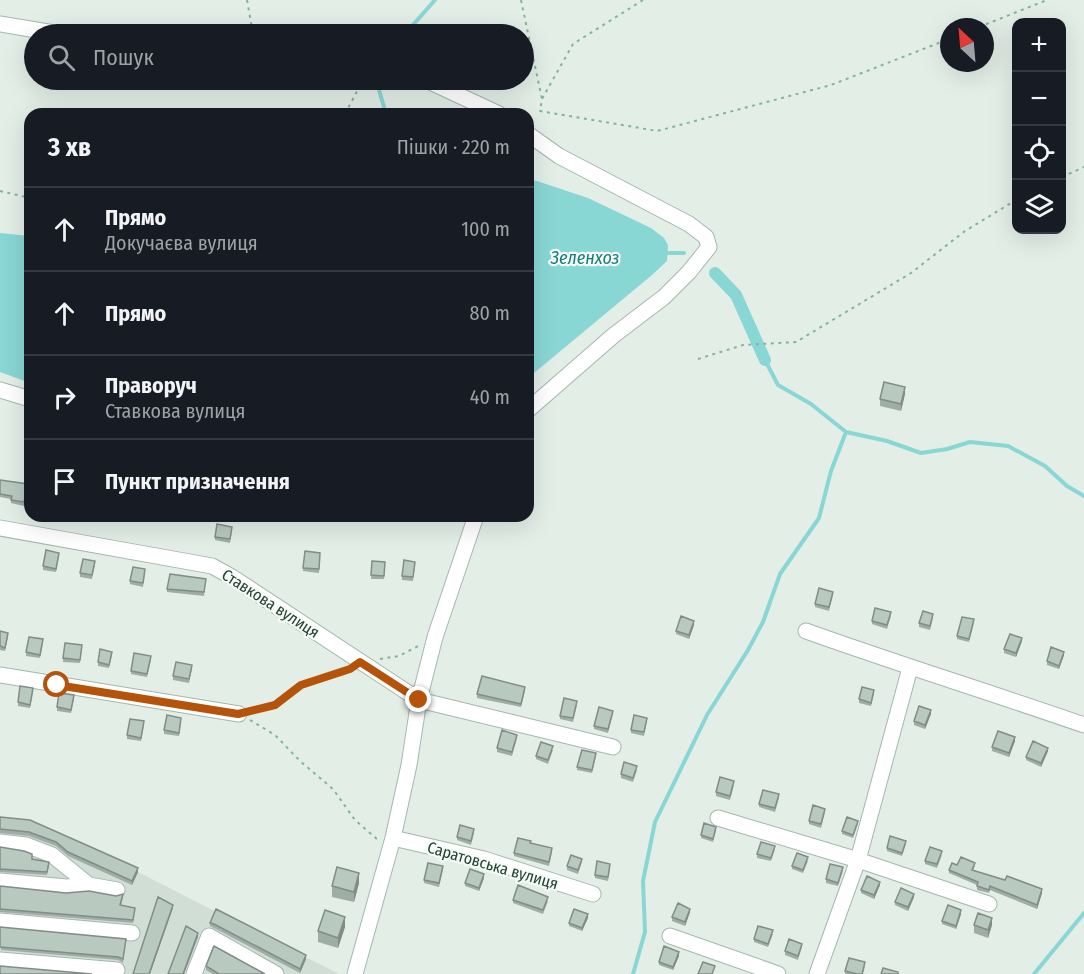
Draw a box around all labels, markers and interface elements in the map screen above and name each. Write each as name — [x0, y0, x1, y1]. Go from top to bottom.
north arrow — [940, 18, 994, 72]
map controls — [1012, 18, 1066, 234]
button: + — [1012, 18, 1066, 72]
search box — [24, 24, 534, 90]
icon: search — [45, 41, 78, 74]
text: Пошук — [93, 44, 154, 71]
button: − — [1012, 72, 1066, 126]
button: locate — [1012, 126, 1066, 180]
text: 3 хв — [48, 132, 91, 163]
text: Пішки · 220 m — [397, 135, 510, 159]
button: layers — [1012, 180, 1066, 234]
text: Прямо — [105, 204, 166, 231]
icon: ahead — [48, 213, 81, 246]
text: 100 m — [461, 217, 510, 241]
text: Докучаєва вулиця — [105, 231, 258, 255]
water label: Зеленхоз — [550, 247, 619, 269]
icon: ahead — [48, 297, 81, 330]
text: Прямо — [105, 300, 166, 327]
text: 80 m — [470, 301, 510, 325]
text: Праворуч — [105, 372, 197, 399]
icon: right — [48, 381, 81, 414]
text: 40 m — [470, 385, 510, 409]
text: Ставкова вулиця — [105, 399, 246, 423]
icon: arrive — [48, 465, 81, 498]
text: Пункт призначення — [105, 468, 290, 495]
street label: Ставкова вулиця — [218, 565, 323, 642]
route start — [43, 671, 69, 697]
route end — [405, 686, 431, 712]
street label: Саратовська вулиця — [425, 838, 561, 893]

